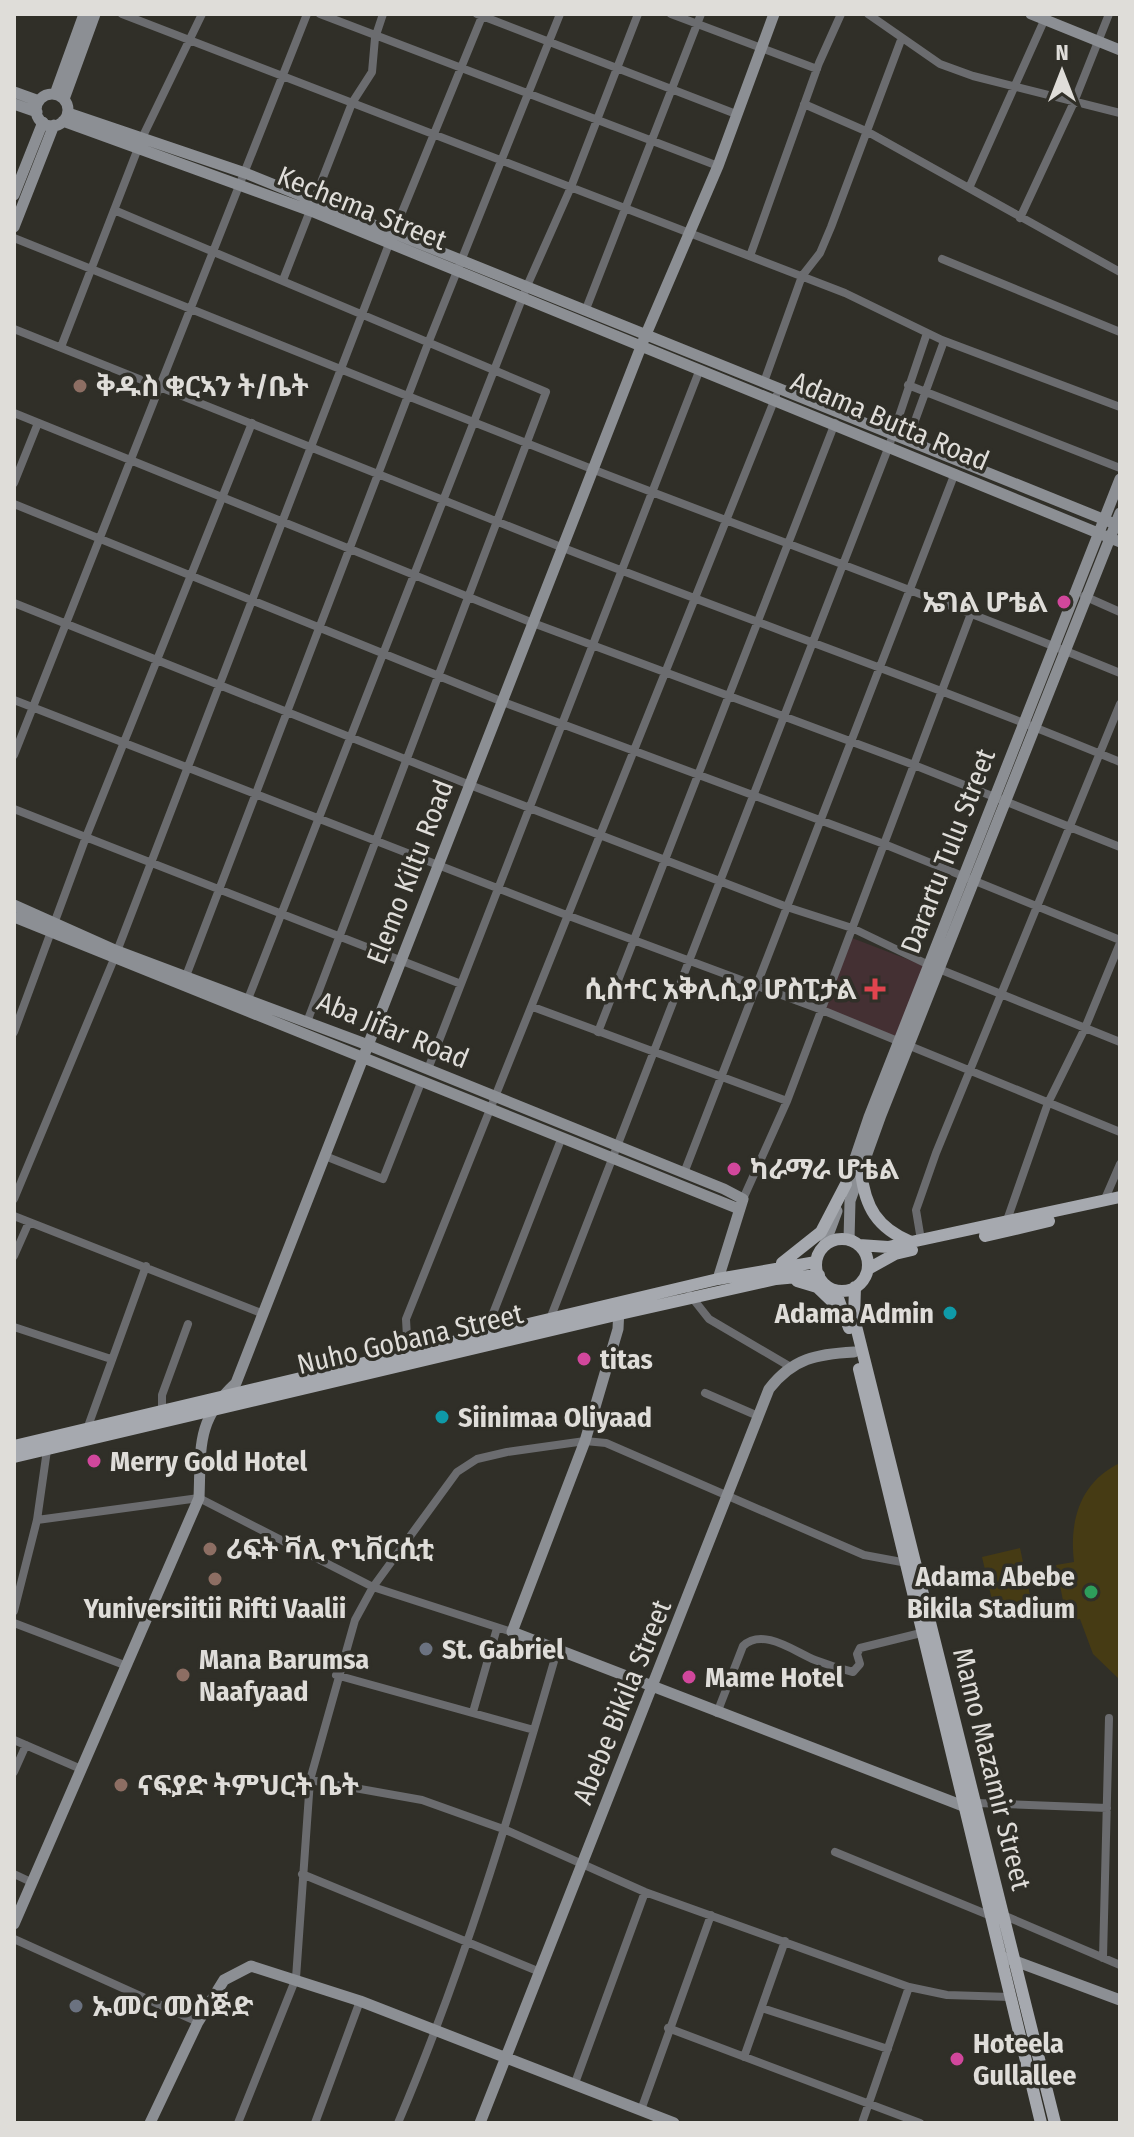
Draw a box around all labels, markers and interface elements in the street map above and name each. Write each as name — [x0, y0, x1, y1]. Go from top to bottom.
north arrow — [1022, 32, 1102, 112]
text: N — [1055, 39, 1069, 66]
street label: Kechema Street — [273, 159, 452, 257]
street label: Adama Butta Road — [786, 364, 994, 478]
place label: ቅዱስ ቁርኣን ት/ቤት — [96, 370, 309, 403]
marker: ቅዱስ ቁርኣን ት/ቤት — [71, 377, 89, 395]
place label: ኤግል ሆቴል — [922, 586, 1049, 619]
marker: ኤግል ሆቴል — [1055, 593, 1073, 611]
street label: Darartu Tulu Street — [894, 743, 1002, 958]
street label: Elemo Kiltu Road — [360, 775, 460, 969]
place label: ሲስተር አቅሊሲያ ሆስፒታል — [584, 973, 858, 1006]
marker: ሲስተር አቅሊሲያ ሆስፒታል — [864, 978, 886, 1000]
street label: Aba Jifar Road — [312, 985, 474, 1075]
place label: ካራማራ ሆቴል — [750, 1153, 900, 1186]
marker: ካራማራ ሆቴል — [725, 1160, 743, 1178]
street label: Nuho Gobana Street — [294, 1297, 527, 1381]
place label: Adama Admin — [774, 1297, 934, 1330]
marker: Adama Admin — [941, 1304, 959, 1322]
place label: titas — [600, 1343, 653, 1376]
marker: titas — [575, 1350, 593, 1368]
place label: Siinimaa Oliyaad — [458, 1401, 652, 1434]
marker: Siinimaa Oliyaad — [433, 1408, 451, 1426]
place label: Merry Gold Hotel — [110, 1445, 307, 1478]
marker: Merry Gold Hotel — [85, 1452, 103, 1470]
place label: ሪፍት ቫሊ ዮኒቨርሲቲ — [226, 1533, 434, 1566]
marker: ሪፍት ቫሊ ዮኒቨርሲቲ — [201, 1540, 219, 1558]
place label: Adama Abebe Bikila Stadium — [907, 1560, 1075, 1625]
marker: Yuniversiitii Rifti Vaalii — [206, 1570, 224, 1588]
marker: Adama Abebe Bikila Stadium — [1082, 1583, 1100, 1601]
place label: Yuniversiitii Rifti Vaalii — [83, 1592, 346, 1625]
street label: Abebe Bikila Street — [566, 1594, 678, 1809]
place label: St. Gabriel — [442, 1633, 564, 1666]
marker: St. Gabriel — [417, 1640, 435, 1658]
place label: Mana Barumsa Naafyaad — [199, 1643, 369, 1708]
street label: Mamo Mazamir Street — [946, 1645, 1038, 1894]
place label: Mame Hotel — [705, 1661, 844, 1694]
marker: Mana Barumsa Naafyaad — [174, 1666, 192, 1684]
marker: Mame Hotel — [680, 1668, 698, 1686]
place label: ናፍያድ ትምህርት ቤት — [137, 1769, 359, 1802]
marker: ናፍያድ ትምህርት ቤት — [112, 1776, 130, 1794]
place label: ኡመር መስጅድ — [92, 1990, 254, 2023]
marker: ኡመር መስጅድ — [67, 1997, 85, 2015]
place label: Hoteela Gullallee — [973, 2027, 1076, 2092]
marker: Hoteela Gullallee — [948, 2050, 966, 2068]

